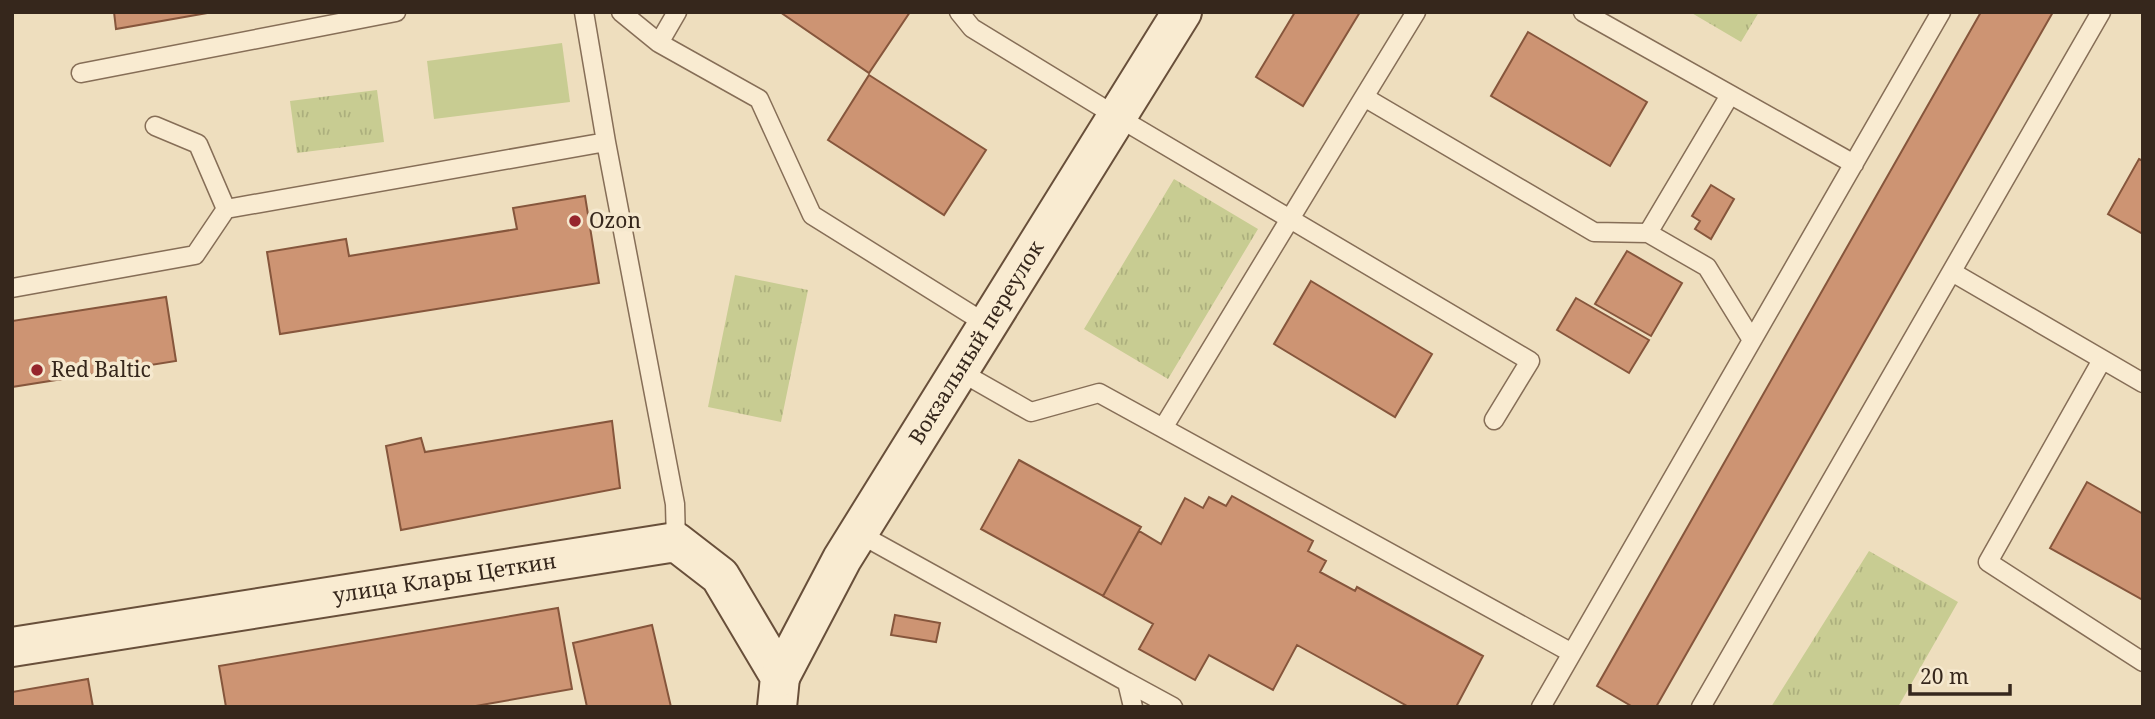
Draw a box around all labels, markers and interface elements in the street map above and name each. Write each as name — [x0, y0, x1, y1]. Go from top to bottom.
place label: Ozon — [589, 206, 641, 234]
marker: Ozon — [567, 213, 583, 229]
street label: Вокзальный переулок — [902, 235, 1050, 449]
place label: Red Baltic — [51, 355, 151, 383]
marker: Red Baltic — [29, 362, 45, 378]
street label: улица Клары Цеткин — [331, 546, 558, 609]
scale bar — [1910, 652, 2010, 696]
text: 20 m — [1920, 662, 1969, 690]

